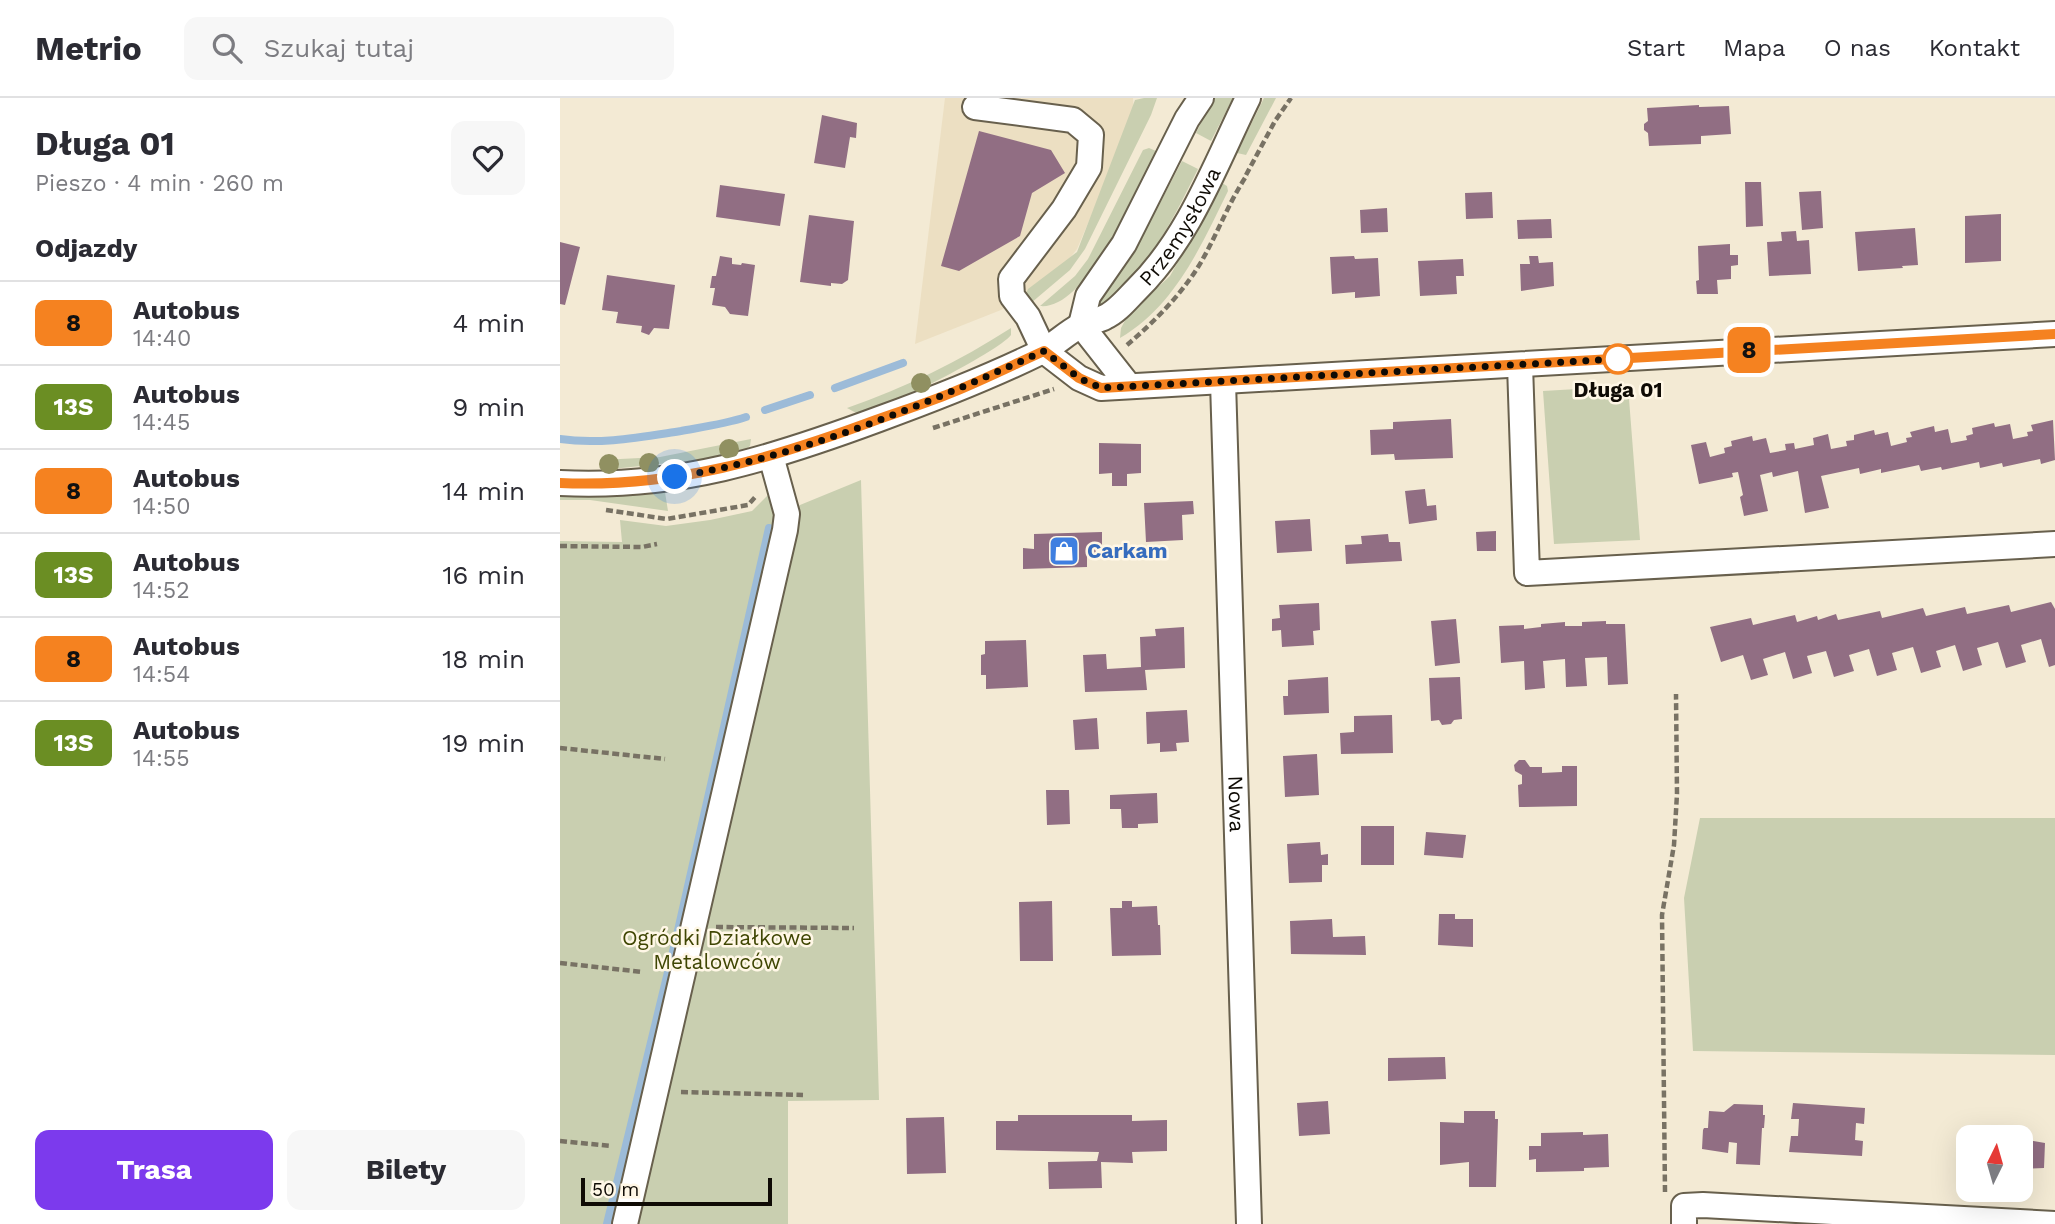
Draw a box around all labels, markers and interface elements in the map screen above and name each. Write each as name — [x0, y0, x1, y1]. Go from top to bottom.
search box — [184, 17, 674, 80]
text: Metrio — [35, 29, 142, 68]
icon: search — [208, 29, 246, 67]
text: Szukaj tutaj — [264, 33, 414, 63]
text: Start — [1627, 34, 1685, 62]
text: Mapa — [1723, 34, 1786, 62]
text: O nas — [1824, 34, 1891, 62]
text: Kontakt — [1929, 34, 2020, 62]
button: heart — [451, 121, 525, 195]
text: Długa 01 — [35, 124, 175, 163]
street label: Przemysłowa — [1134, 163, 1226, 291]
text: Pieszo · 4 min · 260 m — [35, 170, 284, 197]
text: Odjazdy — [35, 233, 137, 263]
text: Autobus — [133, 295, 240, 325]
text: 4 min — [452, 308, 525, 338]
text: 8 — [66, 309, 81, 337]
text: 14:40 — [133, 325, 191, 352]
line badge: 8 — [1726, 327, 1772, 373]
text: 8 — [1741, 336, 1757, 364]
marker: Długa 01 — [1603, 344, 1633, 374]
place label: Długa 01 — [1574, 377, 1662, 402]
text: Autobus — [133, 379, 240, 409]
text: 9 min — [452, 392, 525, 422]
text: 13S — [53, 393, 94, 421]
text: 14:45 — [133, 409, 190, 436]
your location — [657, 459, 692, 494]
text: Autobus — [133, 463, 240, 493]
text: 14 min — [442, 476, 525, 506]
text: 8 — [66, 477, 81, 505]
text: 14:50 — [133, 493, 191, 520]
shop icon: Carkam — [1047, 534, 1081, 568]
place label: Carkam — [1087, 538, 1167, 563]
text: Autobus — [133, 547, 240, 577]
text: 16 min — [442, 560, 525, 590]
text: 13S — [53, 561, 94, 589]
text: 14:52 — [133, 577, 190, 604]
text: Autobus — [133, 631, 240, 661]
text: 18 min — [442, 644, 525, 674]
text: 8 — [66, 645, 81, 673]
text: 14:54 — [133, 661, 190, 688]
text: Autobus — [133, 715, 240, 745]
text: 19 min — [442, 728, 525, 758]
text: 13S — [53, 729, 94, 757]
text: 14:55 — [133, 745, 190, 772]
street label: Nowa — [1223, 775, 1250, 833]
park label: Ogródki Działkowe Metalowców — [622, 925, 812, 974]
north arrow — [1956, 1125, 2034, 1202]
map controls — [1956, 1125, 2033, 1202]
button: Trasa — [35, 1130, 273, 1210]
button: Bilety — [287, 1130, 525, 1210]
scale bar — [581, 1175, 772, 1207]
text: 50 m — [592, 1178, 639, 1201]

